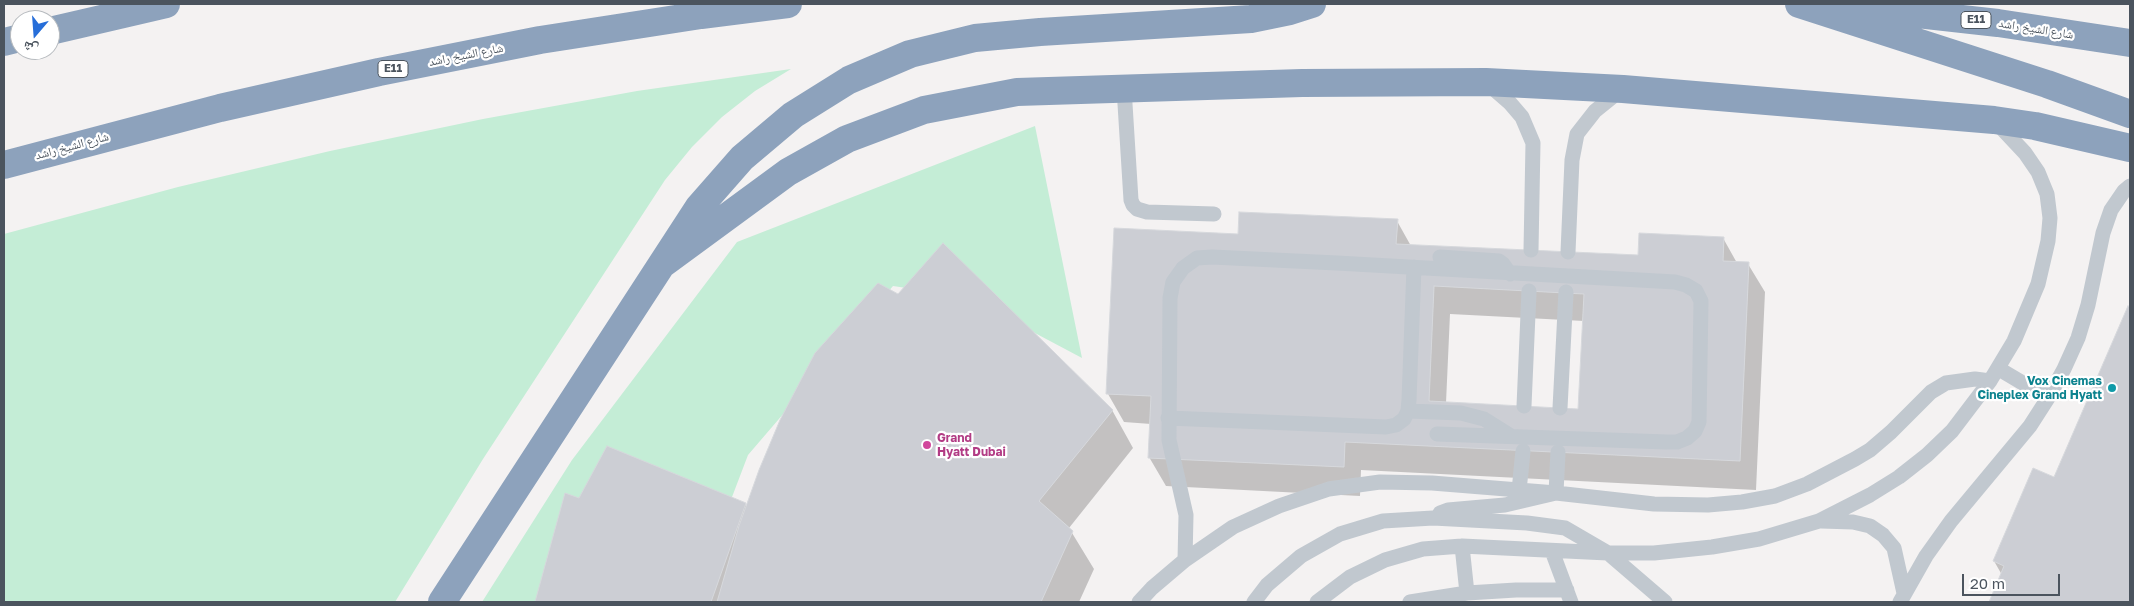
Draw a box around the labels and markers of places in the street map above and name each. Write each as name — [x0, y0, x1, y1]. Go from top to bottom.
place label: Vox Cinemas Cineplex Grand Hyatt — [1977, 374, 2102, 402]
marker: Vox Cinemas Cineplex Grand Hyatt — [2106, 382, 2118, 394]
place label: Grand Hyatt Dubai — [937, 431, 1006, 459]
marker: Grand Hyatt Dubai — [921, 439, 933, 451]

